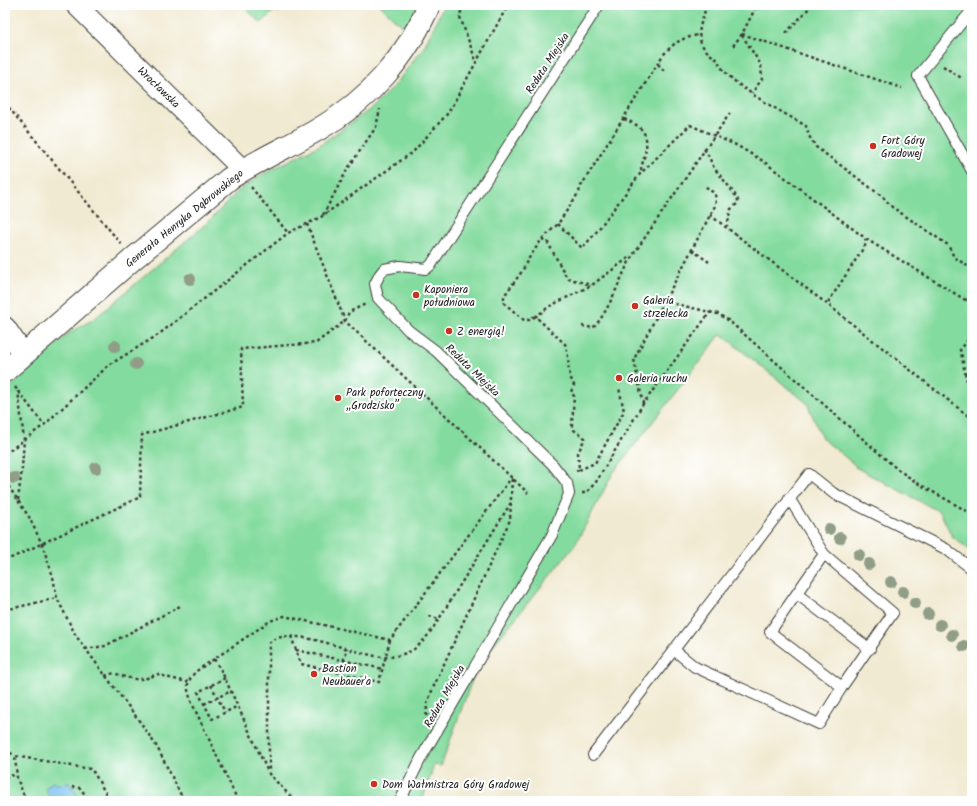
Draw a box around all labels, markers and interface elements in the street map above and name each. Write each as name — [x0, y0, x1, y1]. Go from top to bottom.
street label: Reduta Miejska — [521, 29, 574, 98]
street label: Wrocławska — [133, 63, 184, 113]
place label: Fort Góry Gradowej — [881, 132, 925, 163]
marker: Fort Góry Gradowej — [868, 141, 878, 151]
street label: Generała Henryka Dąbrowskiego — [121, 165, 248, 272]
place label: Kaponiera południowa — [423, 281, 475, 312]
marker: Kaponiera południowa — [411, 290, 421, 300]
place label: Galeria strzelecka — [643, 292, 688, 323]
marker: Galeria strzelecka — [630, 301, 640, 311]
place label: Z energią! — [457, 323, 505, 341]
marker: Z energią! — [444, 326, 454, 336]
street label: Reduta Miejska — [441, 340, 504, 402]
place label: Galeria ruchu — [627, 370, 688, 388]
marker: Galeria ruchu — [614, 373, 624, 383]
place label: Park poforteczny „Grodzisko” — [346, 384, 424, 415]
marker: Park poforteczny „Grodzisko” — [333, 393, 343, 403]
place label: Bastion Neubauer'a — [322, 660, 371, 691]
street label: Reduta Miejska — [420, 662, 470, 731]
marker: Bastion Neubauer'a — [309, 669, 319, 679]
place label: Dom Wałmistrza Góry Gradowej — [382, 776, 531, 794]
marker: Dom Wałmistrza Góry Gradowej — [369, 779, 379, 789]

